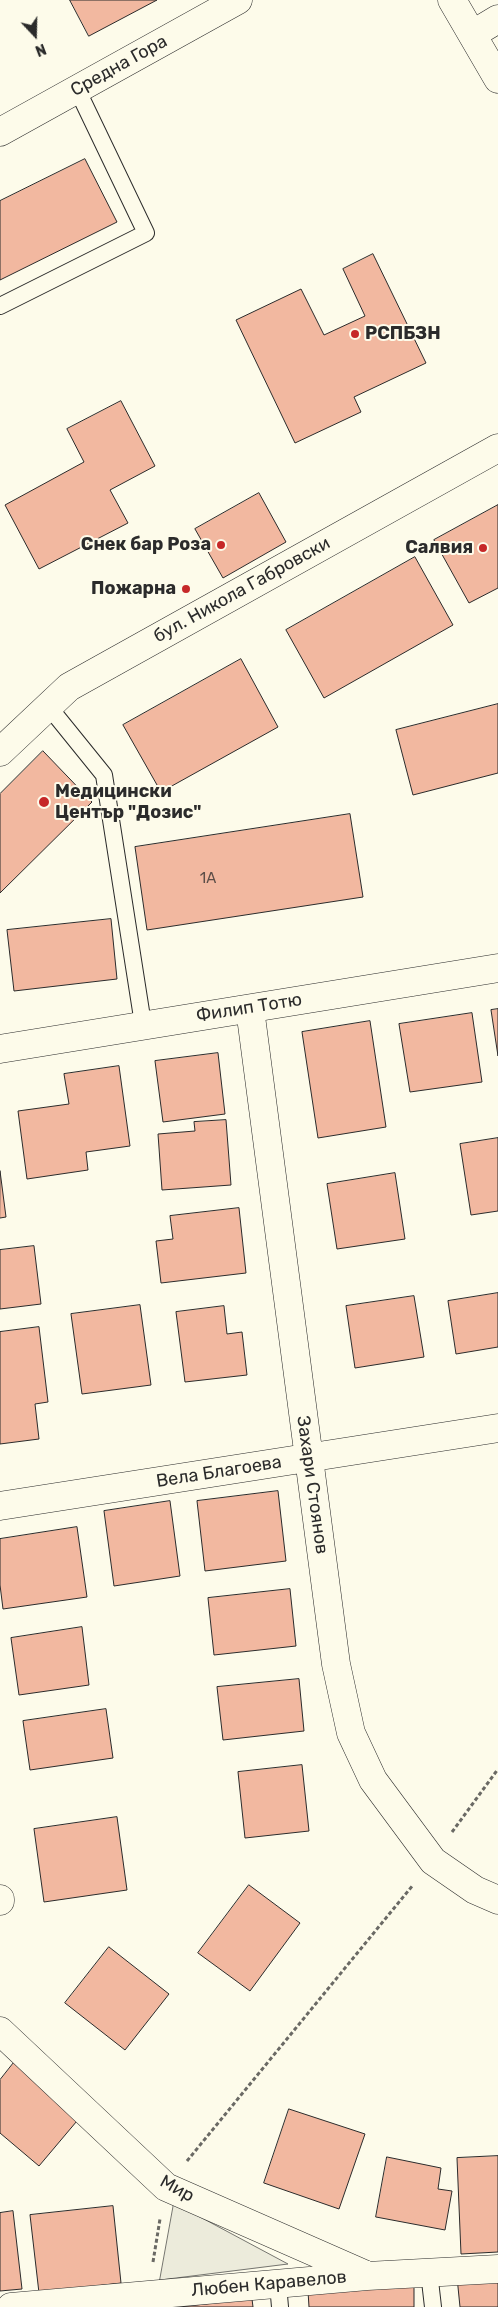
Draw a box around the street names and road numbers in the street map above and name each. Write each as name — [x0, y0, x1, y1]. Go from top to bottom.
street label: Средна Гора — [67, 31, 171, 101]
street label: бул. Никола Габровски — [150, 532, 334, 648]
street label: Филип Тотю — [194, 989, 304, 1027]
street label: Захари Стоянов — [292, 1414, 332, 1556]
street label: Вела Благоева — [155, 1451, 283, 1493]
street label: Мир — [156, 2171, 198, 2207]
street label: Любен Каравелов — [190, 2266, 348, 2302]

